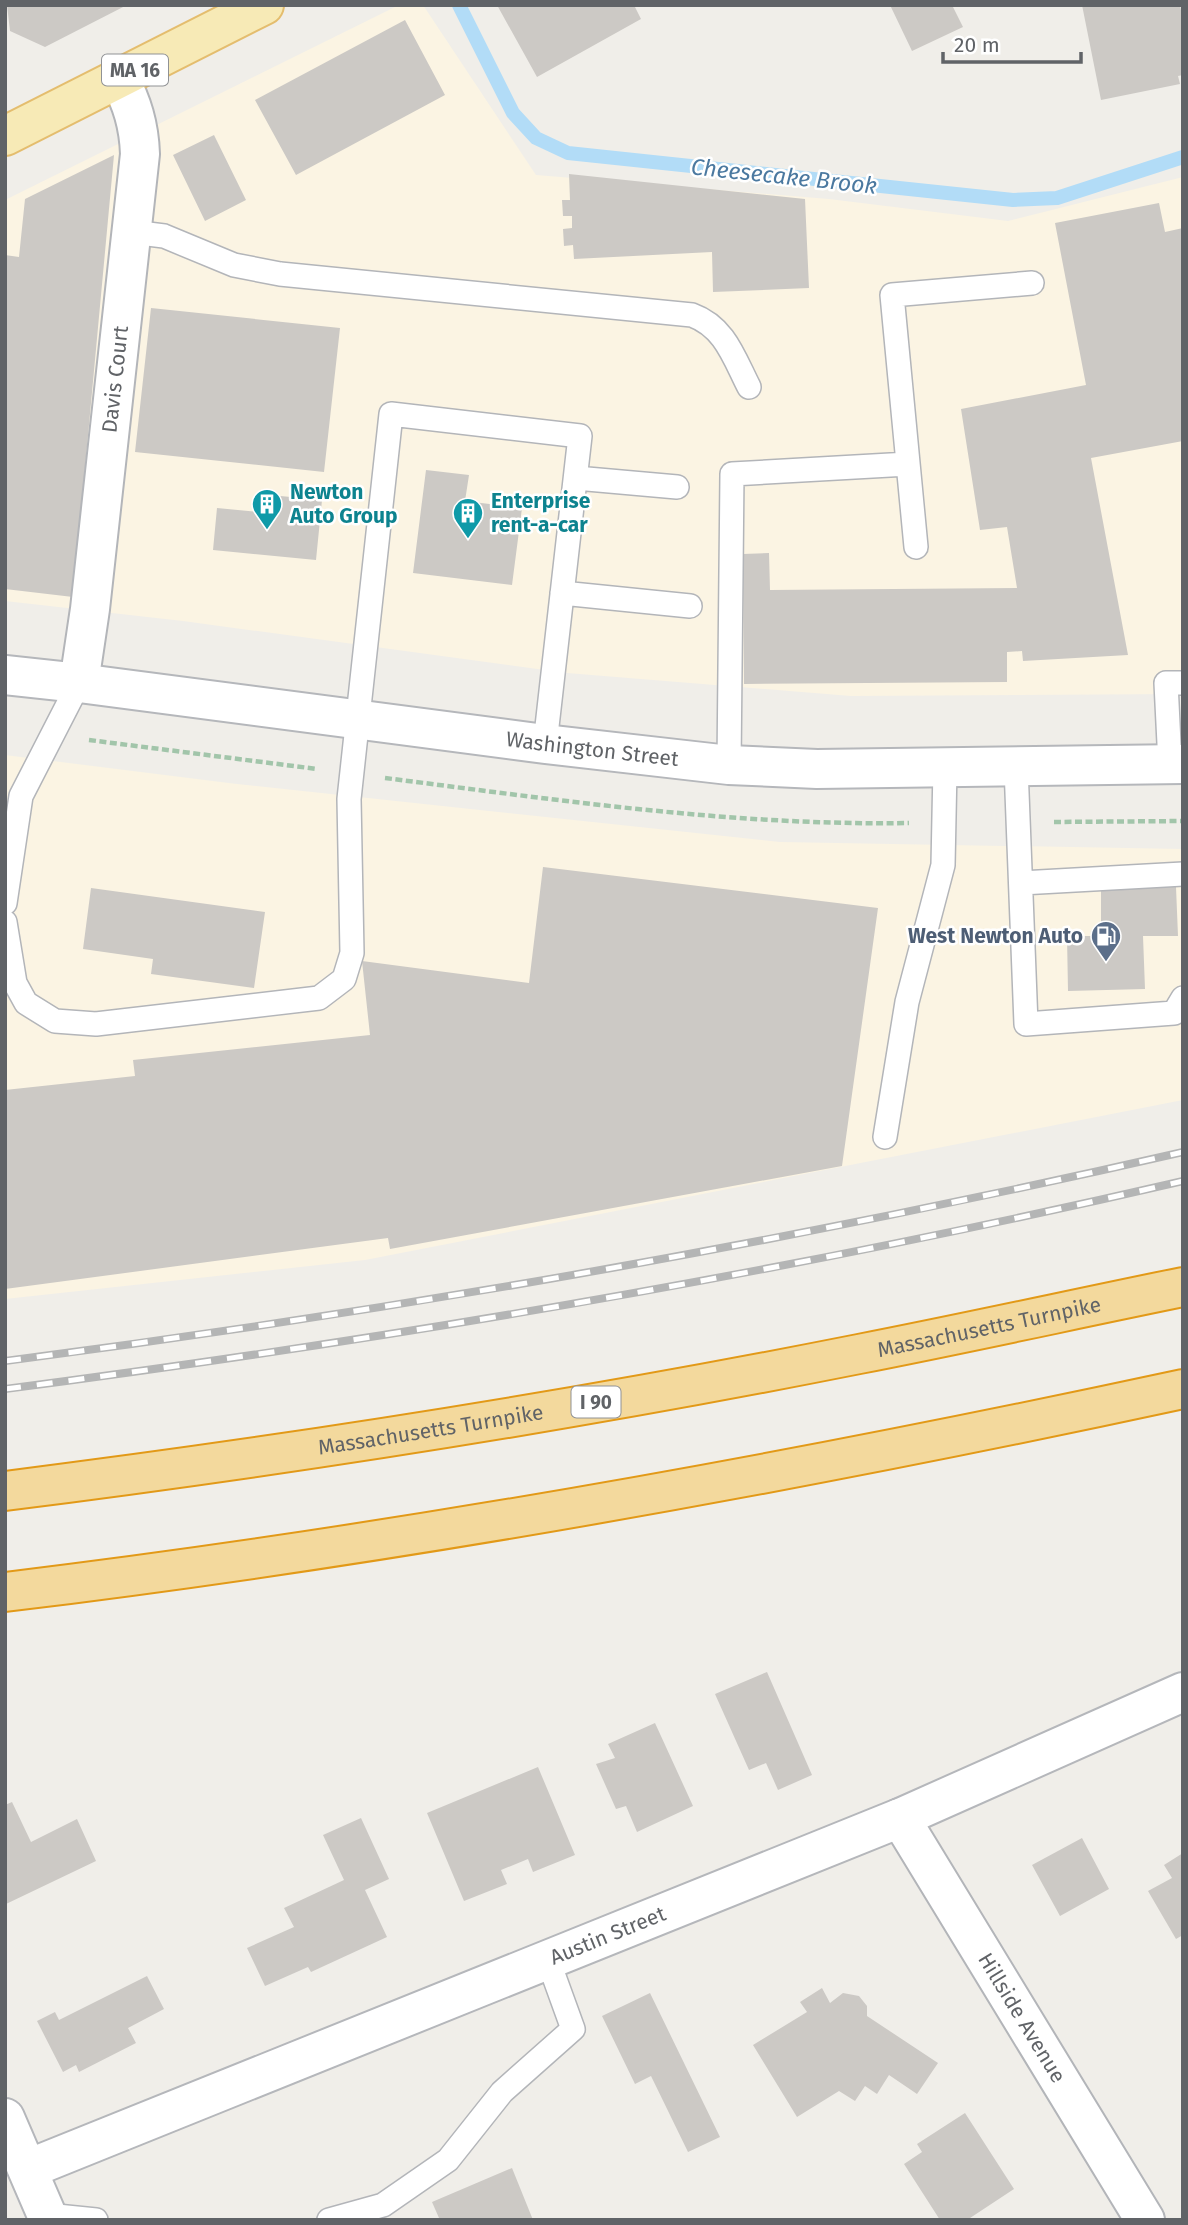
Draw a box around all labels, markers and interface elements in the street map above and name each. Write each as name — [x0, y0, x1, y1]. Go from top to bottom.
scale bar — [943, 21, 1081, 65]
text: 20 m — [954, 32, 1000, 58]
road number: MA 16 — [102, 54, 168, 86]
water label: Cheesecake Brook — [690, 152, 878, 200]
street label: Davis Court — [96, 324, 134, 434]
place label: Newton Auto Group — [289, 479, 398, 529]
building icon: Newton Auto Group — [250, 487, 284, 531]
place label: Enterprise rent-a-car — [491, 488, 591, 538]
building icon: Enterprise rent-a-car — [451, 496, 485, 540]
street label: Washington Street — [504, 726, 680, 772]
fuel station icon: West Newton Auto — [1089, 919, 1123, 963]
place label: West Newton Auto — [908, 923, 1083, 949]
street label: Massachusetts Turnpike — [875, 1291, 1103, 1363]
road number: I 90 — [572, 1386, 620, 1418]
street label: Massachusetts Turnpike — [316, 1399, 545, 1461]
street label: Austin Street — [546, 1901, 670, 1971]
street label: Hillside Avenue — [972, 1948, 1071, 2088]

